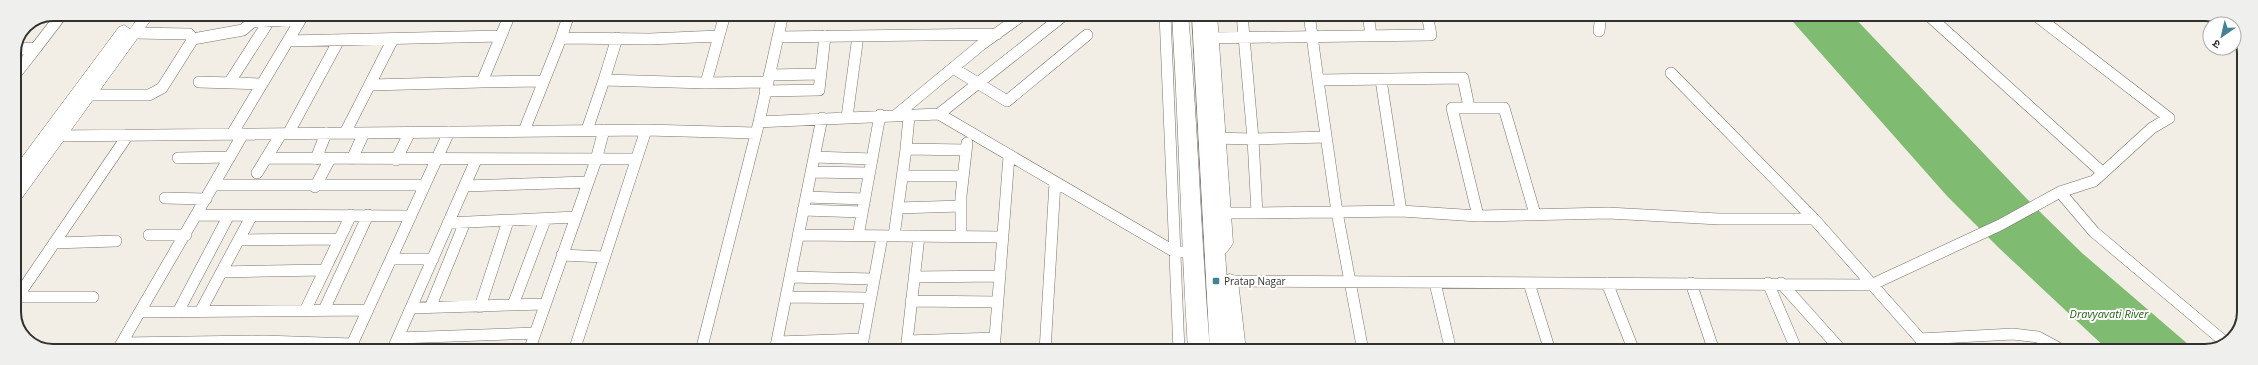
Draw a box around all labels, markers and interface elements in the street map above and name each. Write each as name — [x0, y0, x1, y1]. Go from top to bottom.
north arrow — [2202, 16, 2242, 56]
text: उ — [2209, 36, 2223, 53]
place label: Pratap Nagar — [1224, 274, 1286, 288]
marker: Pratap Nagar — [1211, 276, 1221, 286]
water label: Dravyavati River — [2070, 306, 2149, 321]

